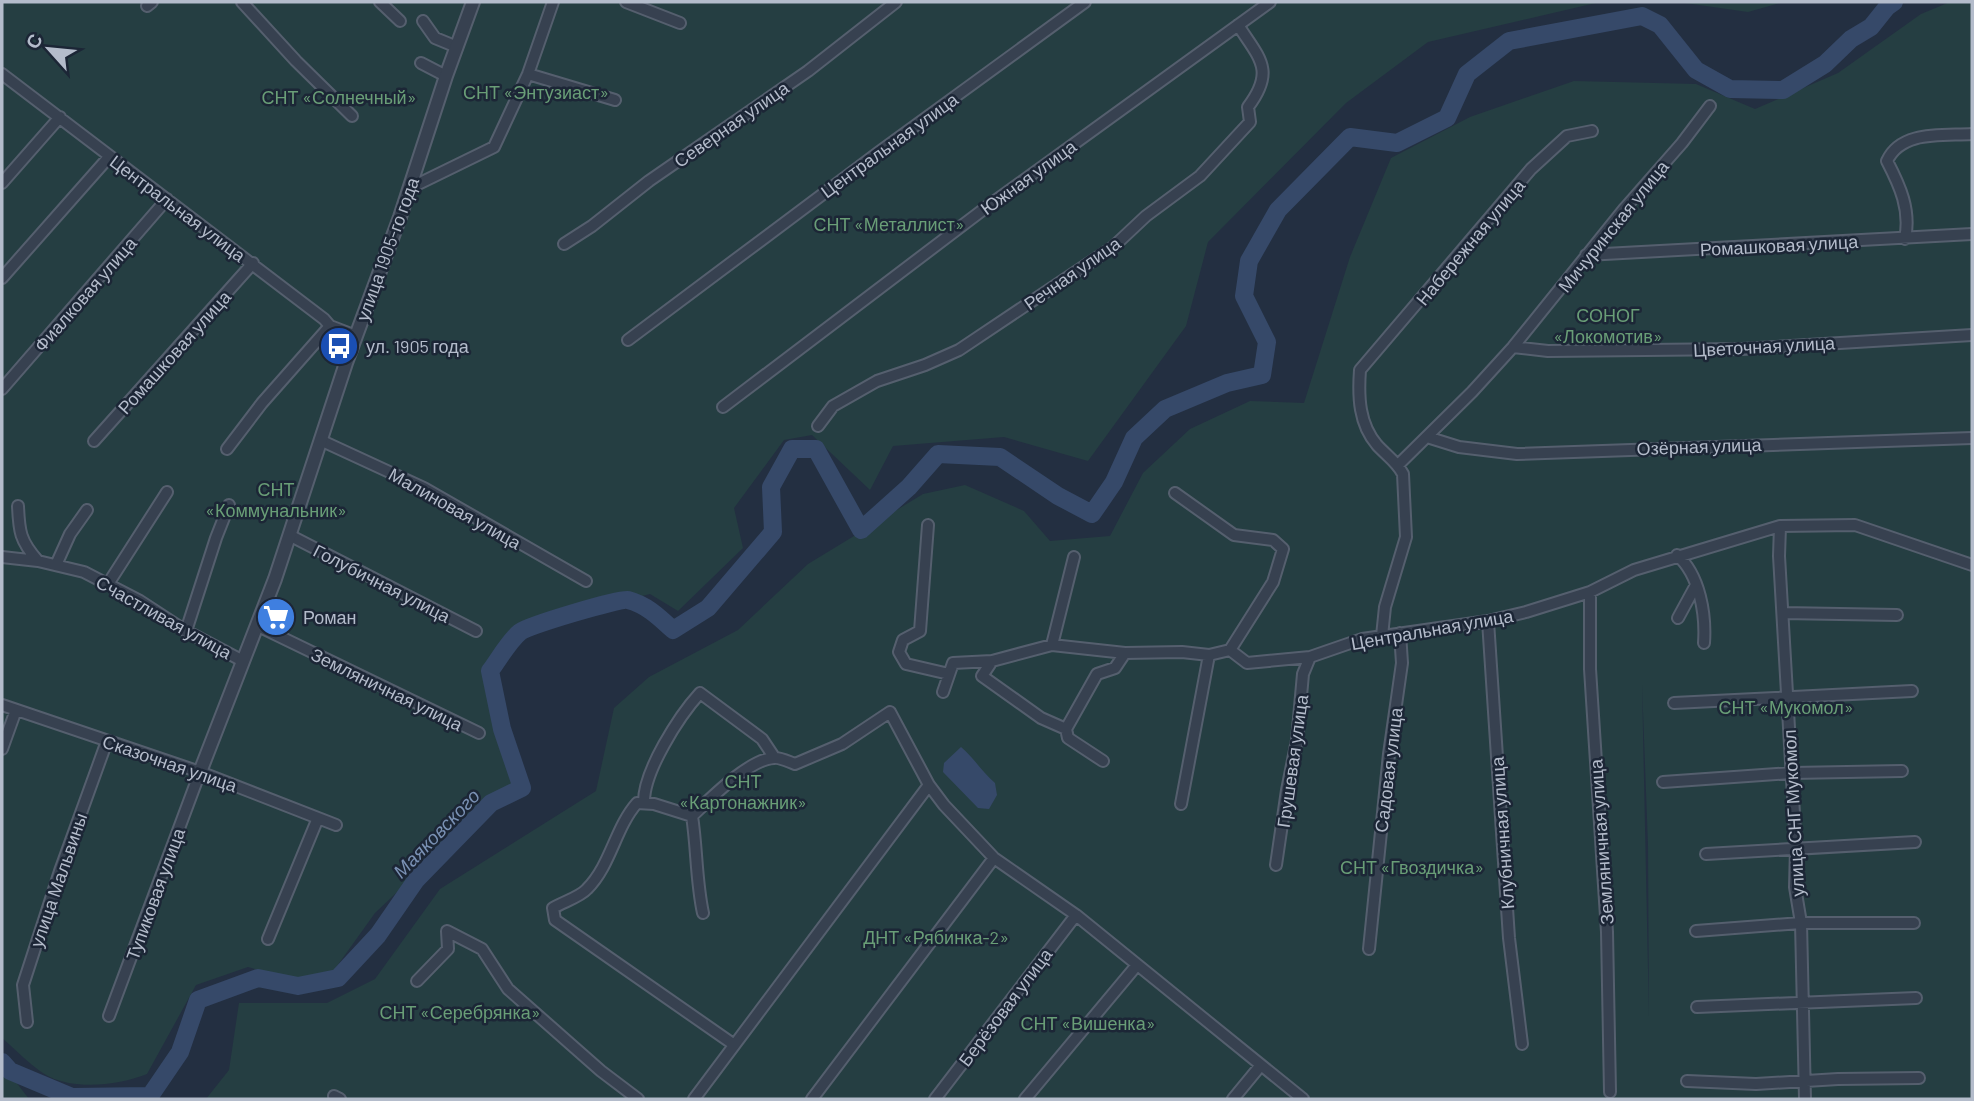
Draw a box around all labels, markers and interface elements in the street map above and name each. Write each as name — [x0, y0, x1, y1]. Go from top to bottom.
north arrow — [14, 14, 84, 84]
text: С — [20, 29, 47, 52]
street label: Северная улица — [669, 76, 793, 172]
park label: СНТ «Энтузиаст» — [463, 81, 609, 103]
park label: СНТ «Солнечный» — [262, 86, 416, 108]
street label: Центральная улица — [816, 87, 963, 202]
street label: Южная улица — [976, 134, 1081, 219]
street label: Центральная улица — [106, 150, 251, 267]
street label: Мичуринская улица — [1553, 155, 1674, 296]
street label: улица 1905-го года — [351, 173, 424, 324]
street label: Набережная улица — [1411, 174, 1530, 310]
park label: СНТ «Металлист» — [814, 213, 965, 235]
street label: Ромашковая улица — [1699, 230, 1860, 260]
street label: Фиалковая улица — [29, 231, 141, 356]
street label: Речная улица — [1019, 231, 1125, 314]
street label: Ромашковая улица — [113, 285, 236, 418]
park label: СОНОГ «Локомотив» — [1553, 304, 1663, 347]
bus stop icon: ул. 1905 года — [318, 325, 360, 367]
street label: Цветочная улица — [1693, 331, 1836, 361]
place label: ул. 1905 года — [366, 335, 470, 357]
street label: Озёрная улица — [1636, 433, 1763, 459]
street label: Малиновая улица — [385, 463, 526, 554]
park label: СНТ «Коммунальник» — [205, 478, 347, 521]
street label: Голубичная улица — [310, 539, 455, 627]
street label: Счастливая улица — [92, 571, 237, 664]
supermarket icon: Роман — [255, 596, 297, 638]
street label: Центральная улица — [1349, 604, 1516, 654]
place label: Роман — [303, 606, 357, 628]
street label: Земляничная улица — [308, 643, 467, 736]
street label: Грушевая улица — [1272, 692, 1312, 829]
park label: СНТ «Мукомол» — [1719, 696, 1853, 718]
street label: Садовая улица — [1369, 705, 1407, 834]
street label: улица СНГ Мукомол — [1778, 729, 1808, 897]
street label: Сказочная улица — [100, 730, 241, 797]
street label: Клубничная улица — [1486, 755, 1518, 910]
street label: Земляничная улица — [1584, 758, 1618, 925]
park label: СНТ «Картонажник» — [679, 770, 807, 813]
water label: Маяковского — [388, 784, 484, 882]
street label: улица Мальвины — [25, 810, 91, 950]
street label: Тупиковая улица — [121, 824, 189, 963]
park label: СНТ «Гвоздичка» — [1340, 856, 1484, 878]
park label: ДНТ «Рябинка-2» — [863, 926, 1009, 948]
street label: Берёзовая улица — [953, 943, 1057, 1070]
park label: СНТ «Серебрянка» — [380, 1001, 540, 1023]
park label: СНТ «Вишенка» — [1021, 1012, 1155, 1034]

